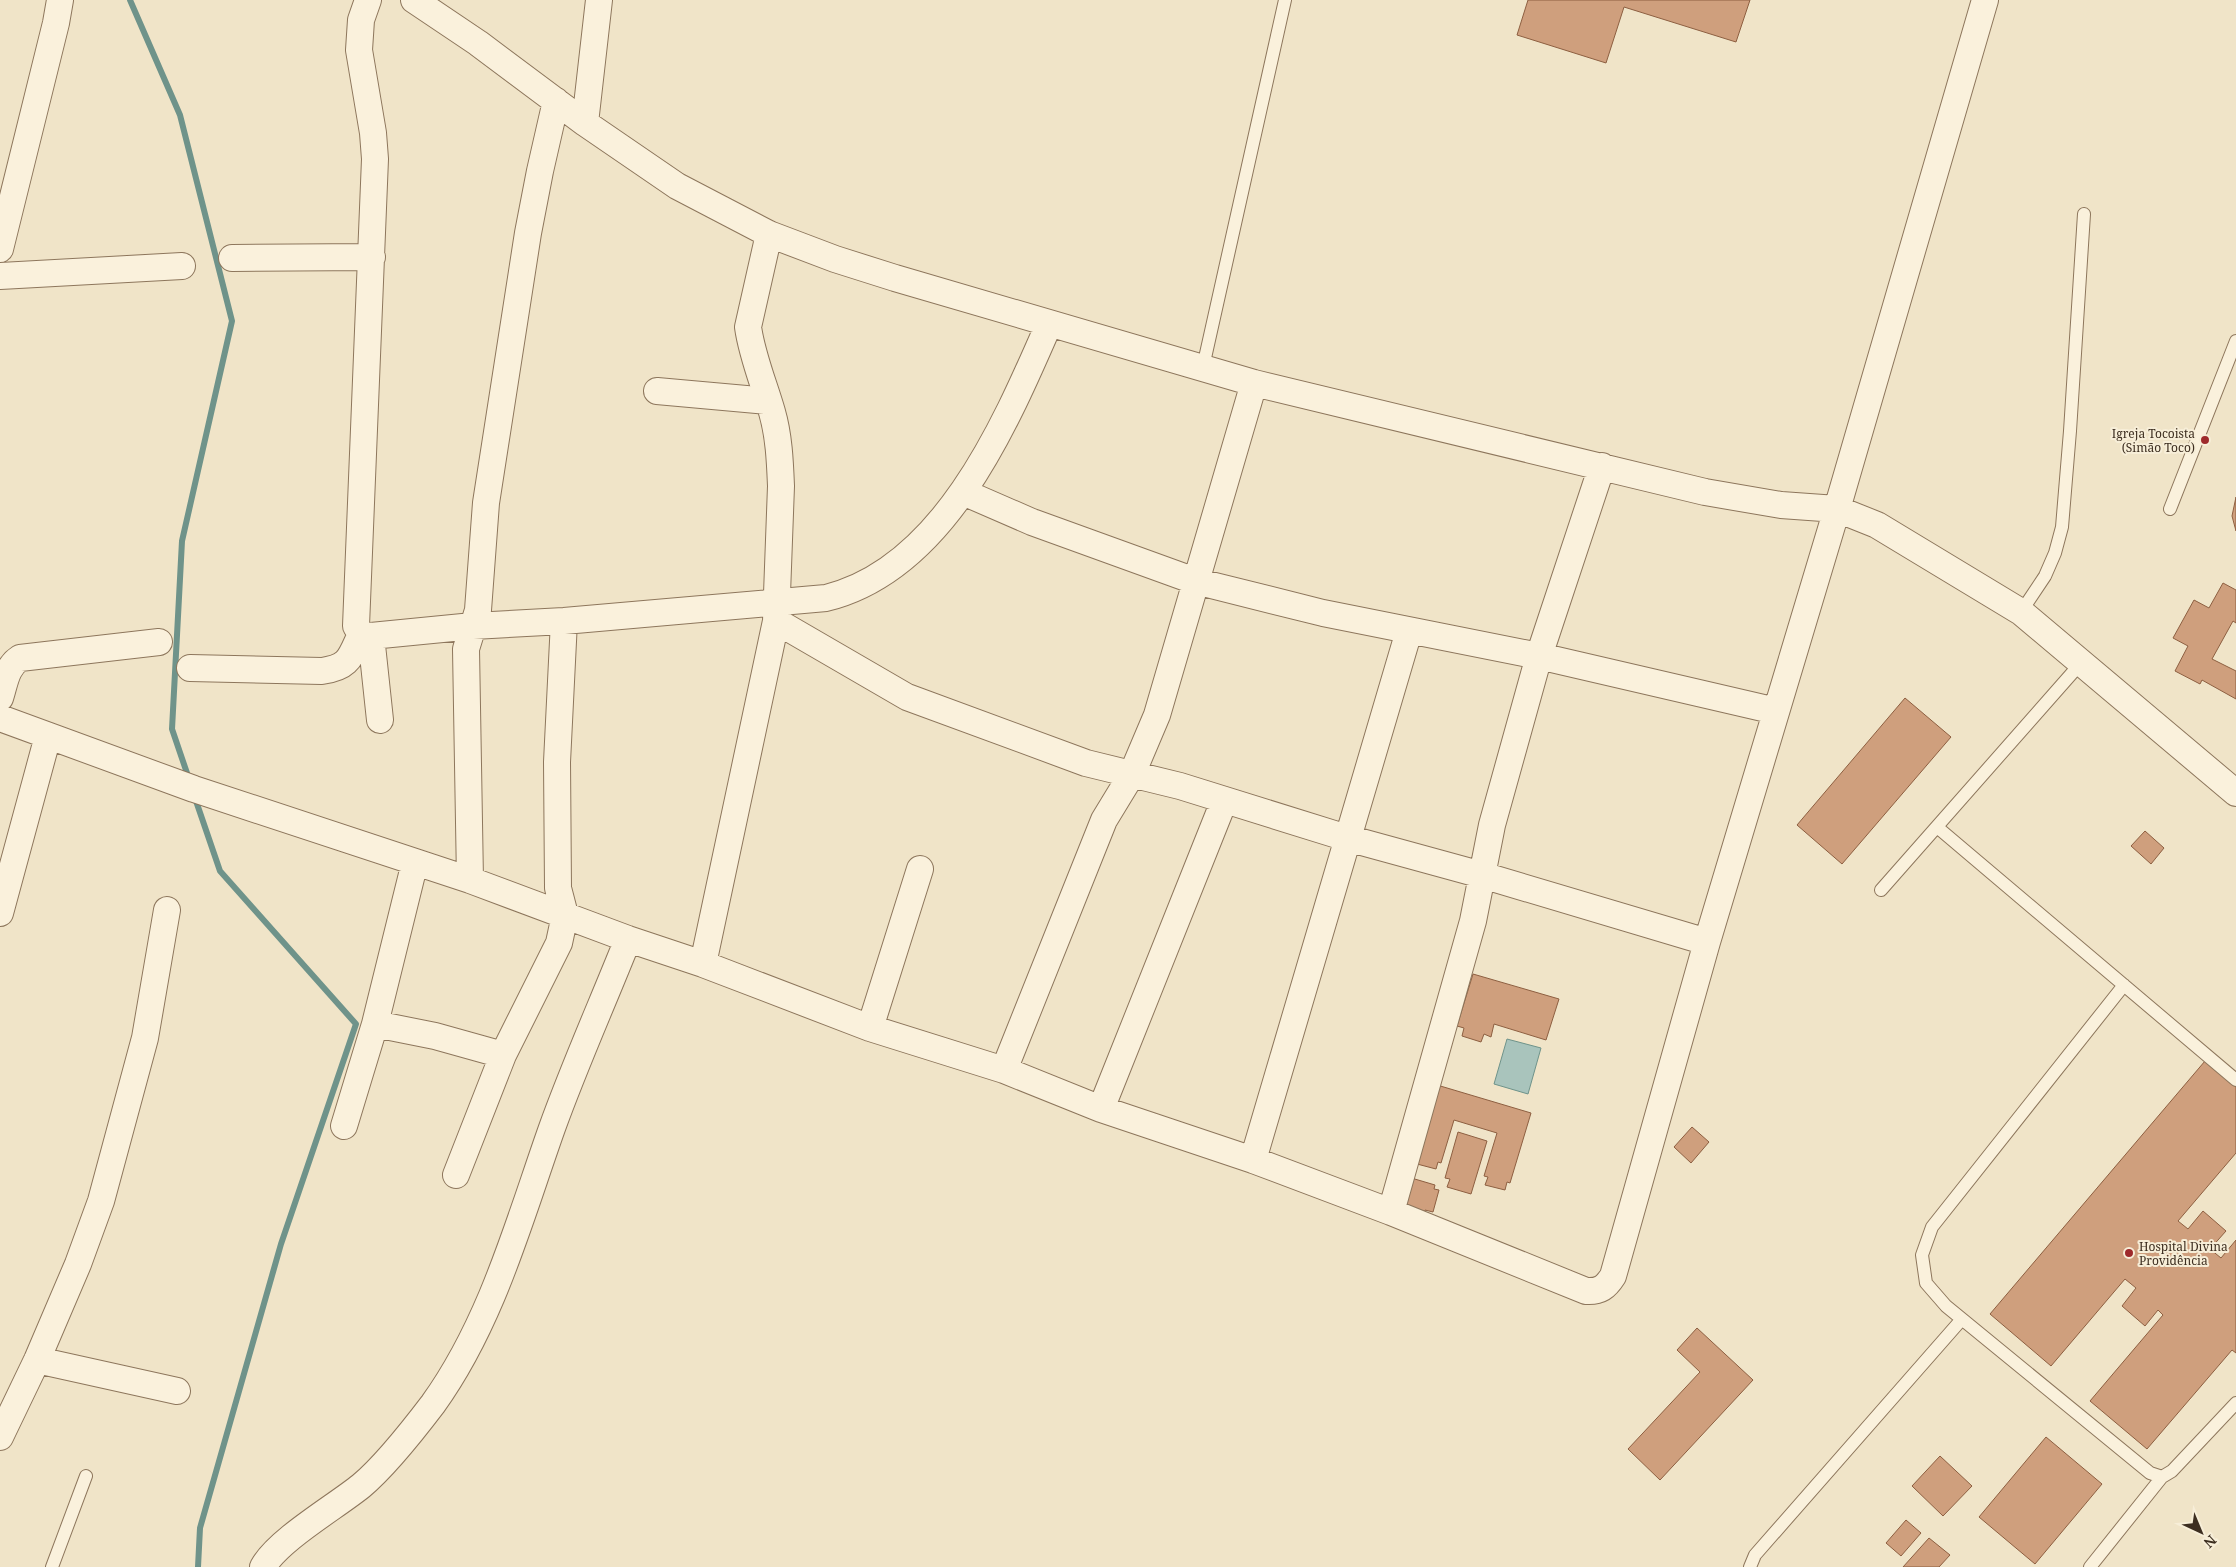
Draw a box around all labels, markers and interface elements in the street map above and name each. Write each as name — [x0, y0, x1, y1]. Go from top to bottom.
place label: Igreja Tocoista (Simão Toco) — [2112, 425, 2195, 456]
marker: Igreja Tocoista (Simão Toco) — [2199, 434, 2211, 446]
place label: Hospital Divina Providência — [2139, 1238, 2228, 1269]
marker: Hospital Divina Providência — [2123, 1247, 2135, 1259]
north arrow — [2176, 1507, 2226, 1557]
text: N — [2200, 1531, 2221, 1552]

